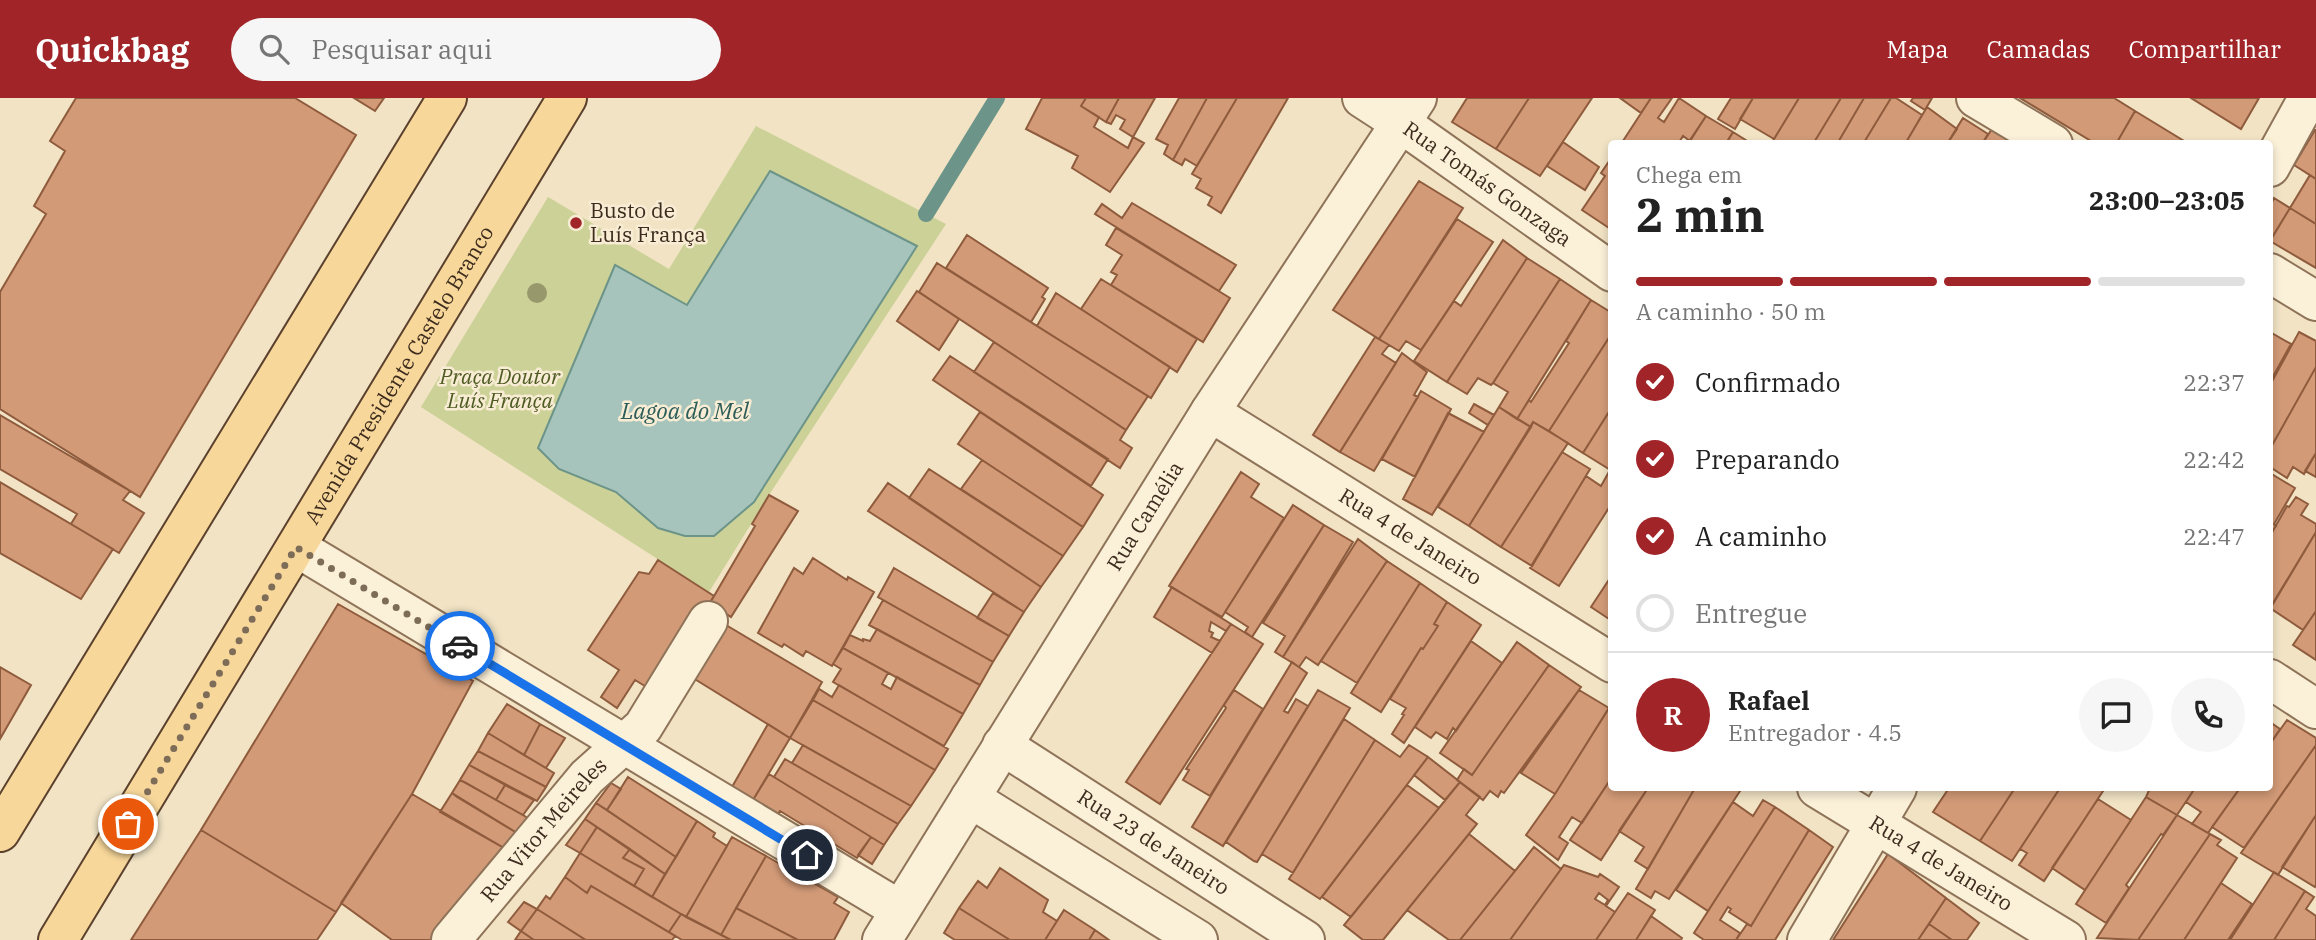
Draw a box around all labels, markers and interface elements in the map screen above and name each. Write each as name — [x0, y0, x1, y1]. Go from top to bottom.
search box — [231, 18, 721, 81]
text: Quickbag — [35, 28, 189, 71]
icon: search — [255, 30, 293, 68]
text: Pesquisar aqui — [311, 32, 492, 66]
text: Mapa — [1886, 33, 1949, 65]
text: Camadas — [1987, 33, 2090, 65]
text: Compartilhar — [2128, 33, 2281, 65]
street label: Rua Tomás Gonzaga — [1398, 114, 1578, 252]
text: Chega em — [1636, 159, 1742, 189]
text: 23:00–23:05 — [2089, 183, 2245, 217]
text: 2 min — [1636, 185, 1765, 245]
place label: Busto de Luís França — [590, 196, 706, 248]
marker: Busto de Luís França — [568, 215, 584, 231]
street label: Avenida Presidente Castelo Branco — [298, 220, 500, 529]
text: A caminho · 50 m — [1636, 296, 1826, 326]
park label: Praça Doutor Luís França — [439, 362, 561, 414]
icon: check — [1636, 363, 1674, 401]
text: Confirmado — [1695, 365, 1840, 399]
text: 22:37 — [2183, 367, 2245, 397]
water label: Lagoa do Mel — [620, 395, 750, 425]
icon: check — [1636, 440, 1674, 478]
text: Preparando — [1695, 442, 1840, 476]
text: 22:42 — [2183, 444, 2245, 474]
street label: Rua Camélia — [1100, 456, 1189, 576]
street label: Rua 4 de Janeiro — [1334, 481, 1487, 591]
icon: check — [1636, 517, 1674, 555]
text: A caminho — [1695, 519, 1827, 553]
text: 22:47 — [2183, 521, 2245, 551]
text: Entregue — [1695, 596, 1807, 630]
courier — [425, 611, 495, 681]
icon: car — [441, 627, 479, 665]
button: chat — [2079, 678, 2153, 752]
button: phone — [2171, 678, 2245, 752]
text: Rafael — [1728, 683, 1810, 717]
text: R — [1663, 698, 1683, 732]
text: Entregador · 4.5 — [1728, 717, 1902, 747]
street label: Rua Vitor Meireles — [474, 751, 612, 907]
street label: Rua 23 de Janeiro — [1072, 782, 1235, 901]
pin — [98, 794, 158, 854]
icon: bag — [109, 805, 147, 843]
street label: Rua 4 de Janeiro — [1864, 808, 2018, 917]
pin — [777, 825, 837, 885]
icon: home — [788, 836, 826, 874]

